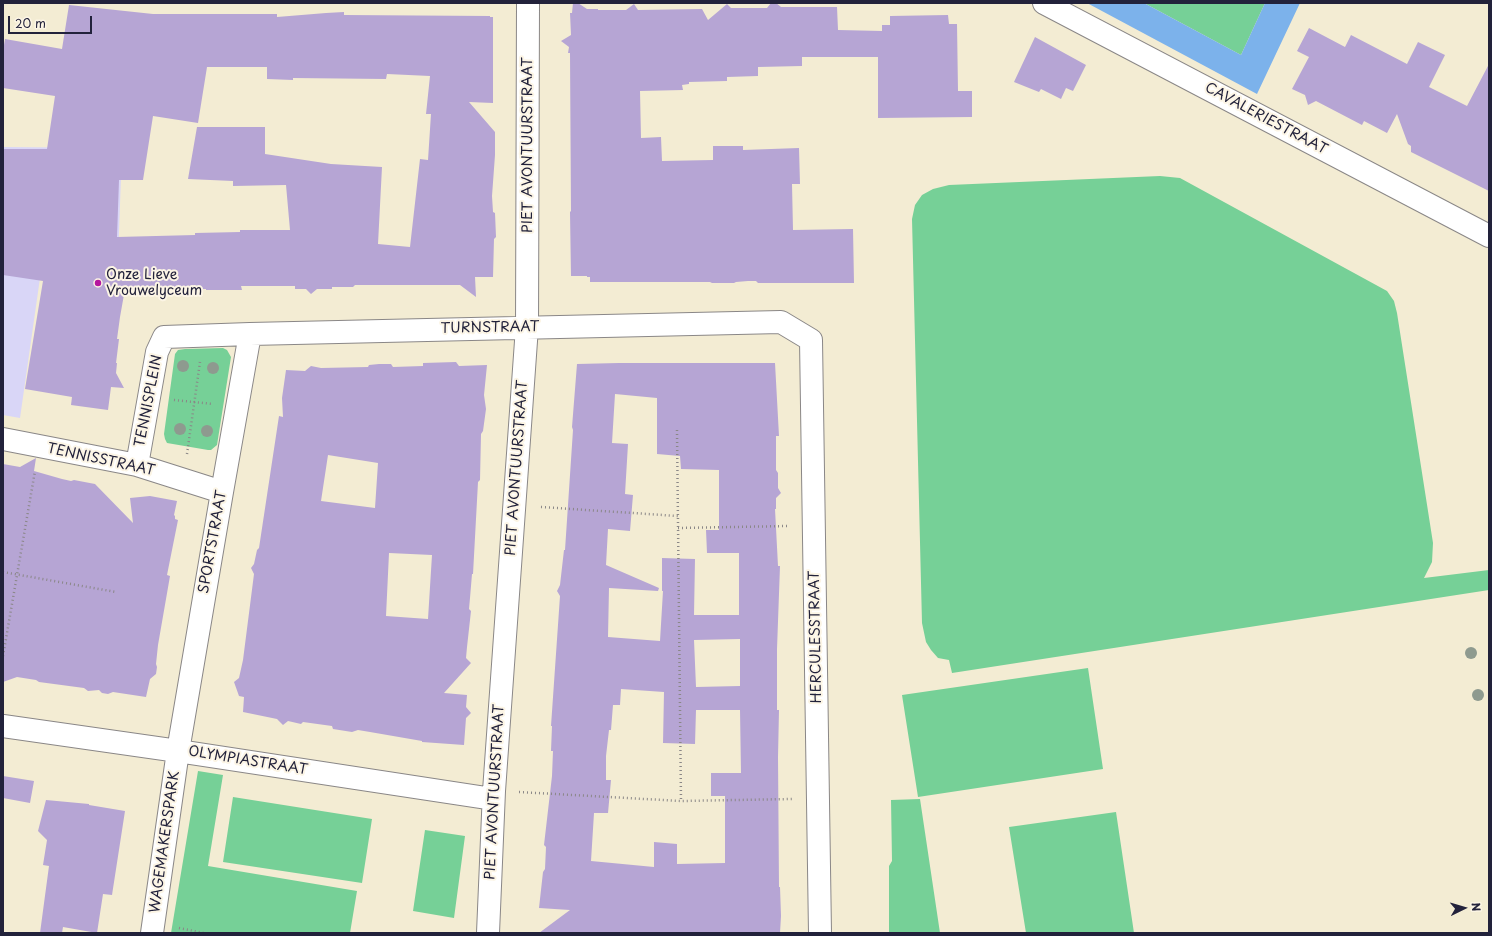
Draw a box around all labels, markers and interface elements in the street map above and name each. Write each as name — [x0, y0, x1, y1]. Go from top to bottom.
scale bar — [10, 8, 94, 34]
text: 20 m — [15, 14, 46, 32]
street label: PIET AVONTUURSTRAAT — [520, 57, 536, 233]
street label: CAVALERIESTRAAT — [1202, 80, 1330, 158]
place label: Onze Lieve Vrouwelyceum — [106, 267, 202, 300]
marker: Onze Lieve Vrouwelyceum — [93, 278, 103, 288]
street label: TURNSTRAAT — [441, 319, 539, 337]
street label: TENNISPLEIN — [132, 353, 166, 449]
street label: PIET AVONTUURSTRAAT — [502, 380, 532, 556]
street label: TENNISSTRAAT — [46, 440, 156, 480]
street label: SPORTSTRAAT — [196, 489, 230, 595]
street label: HERCULESSTRAAT — [806, 570, 826, 704]
street label: PIET AVONTUURSTRAAT — [482, 704, 508, 880]
street label: OLYMPIASTRAAT — [187, 743, 309, 779]
street label: WAGEMAKERSPARK — [147, 770, 183, 914]
north arrow — [1444, 888, 1484, 928]
text: N — [1468, 902, 1485, 912]

